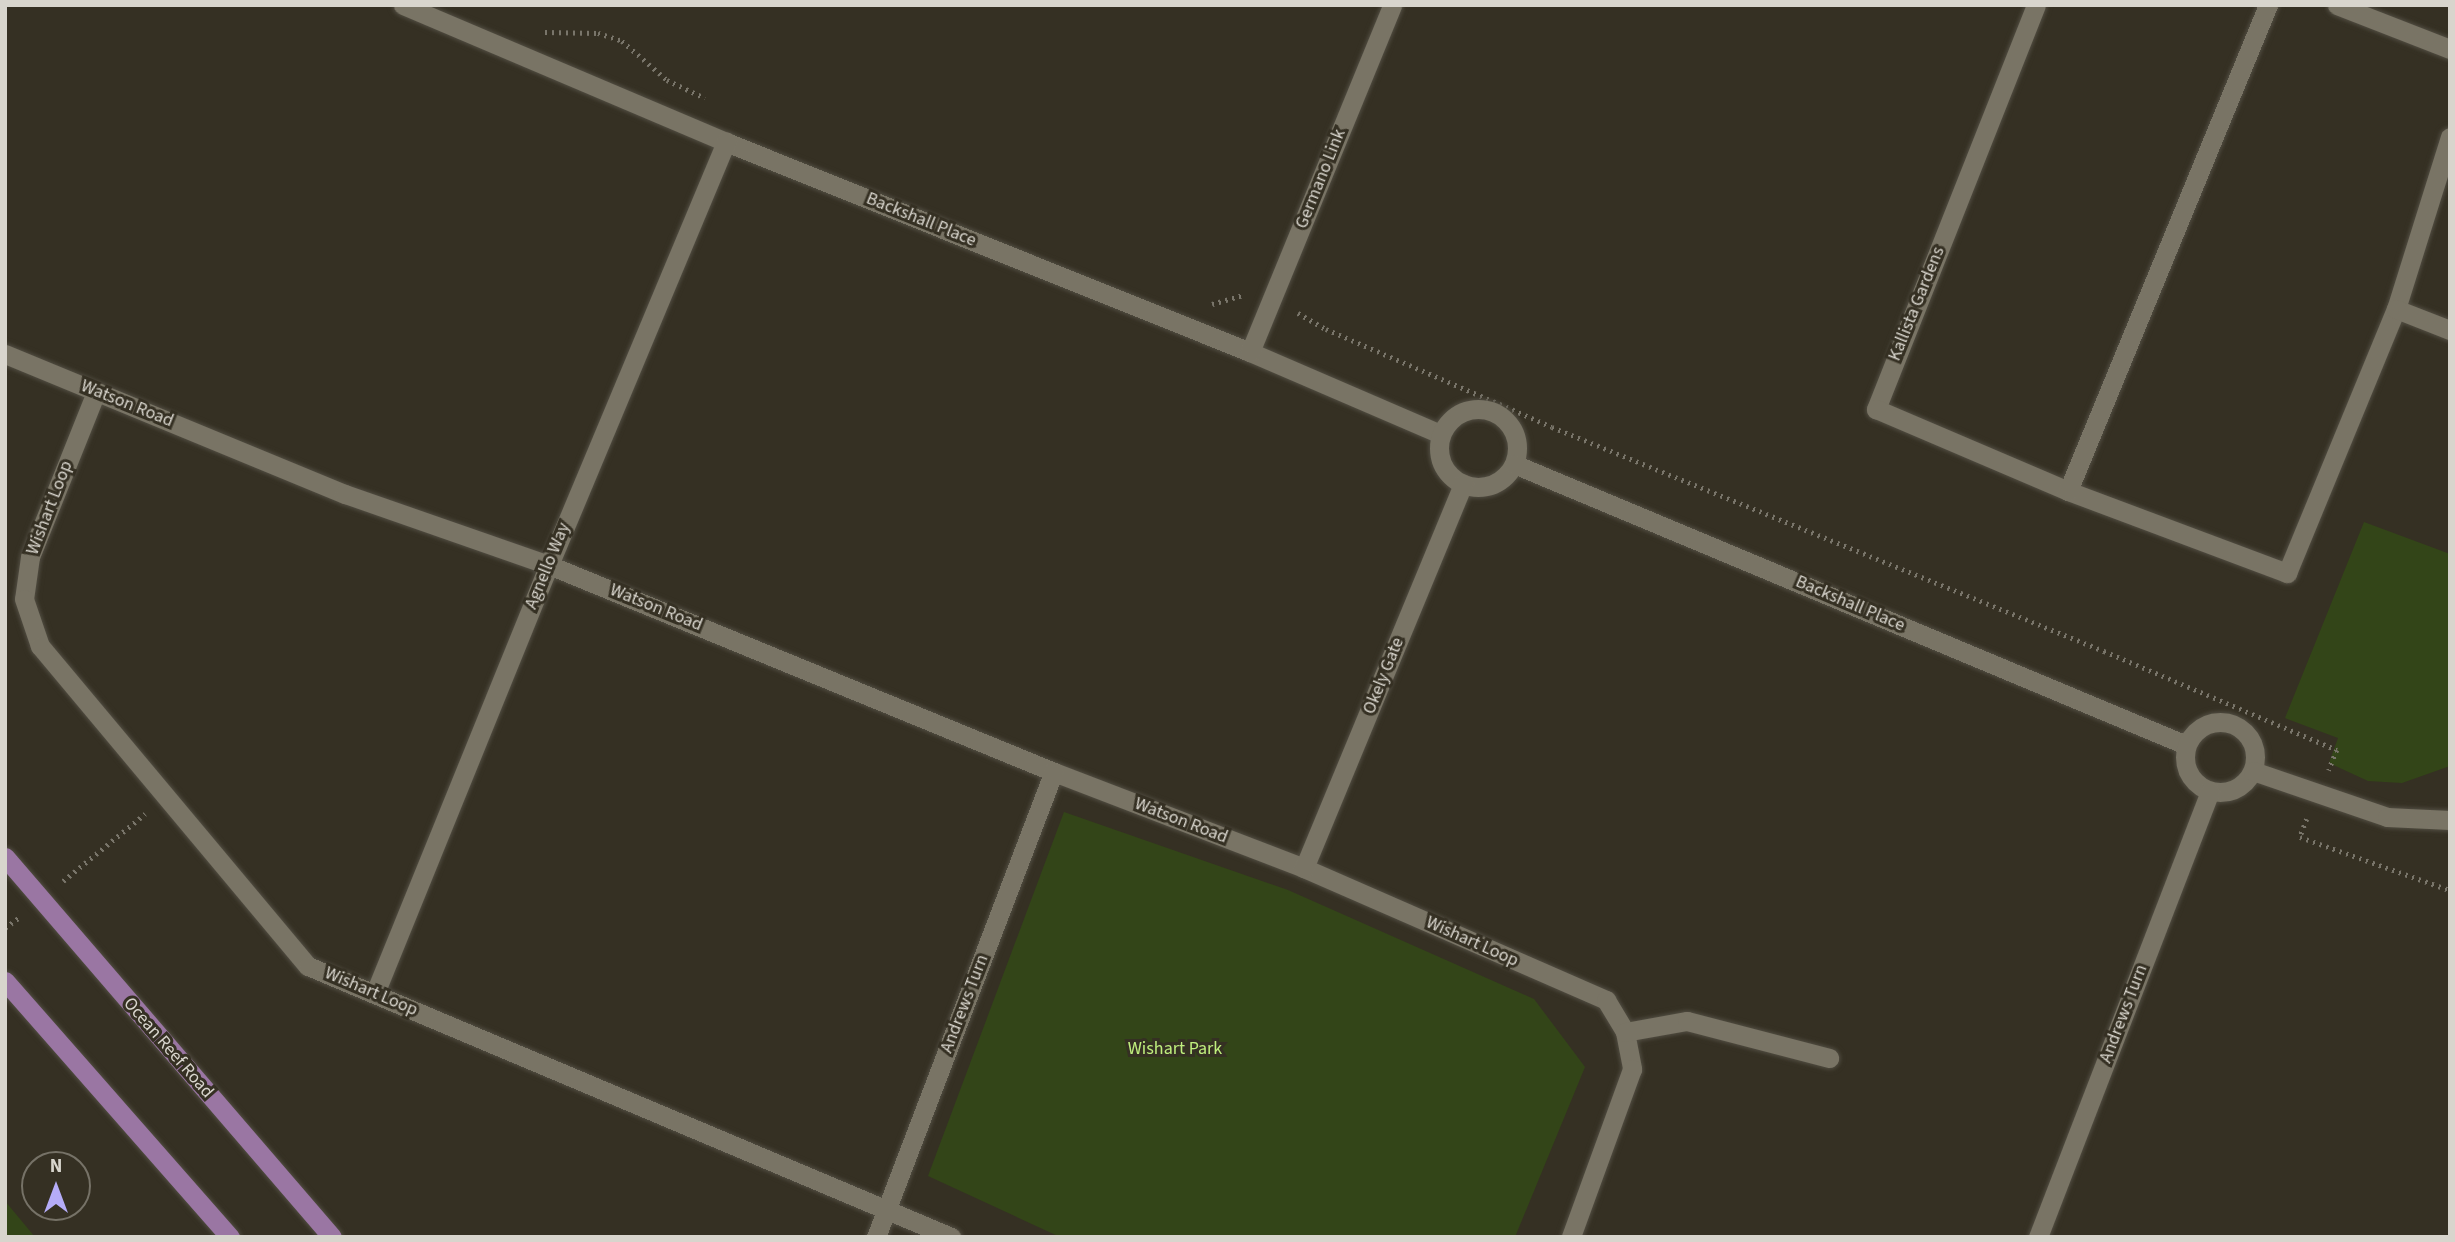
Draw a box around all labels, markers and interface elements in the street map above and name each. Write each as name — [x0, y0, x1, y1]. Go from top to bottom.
street label: Germano Link — [1291, 126, 1351, 232]
street label: Backshall Place — [863, 188, 979, 252]
street label: Kallista Gardens — [1884, 244, 1950, 364]
street label: Watson Road — [78, 376, 176, 432]
street label: Wishart Loop — [22, 458, 78, 558]
street label: Agnello Way — [521, 520, 575, 612]
street label: Backshall Place — [1792, 571, 1908, 637]
street label: Watson Road — [607, 580, 705, 636]
street label: Okely Gate — [1359, 635, 1409, 717]
street label: Watson Road — [1131, 793, 1231, 849]
street label: Wishart Loop — [1422, 912, 1522, 972]
street label: Andrews Turn — [936, 952, 994, 1056]
street label: Andrews Turn — [2095, 962, 2153, 1066]
street label: Wishart Loop — [321, 963, 421, 1021]
street label: Ocean Reef Road — [118, 993, 218, 1103]
park label: Wishart Park — [1128, 1038, 1222, 1060]
north arrow — [21, 1151, 91, 1221]
text: N — [50, 1153, 62, 1180]

